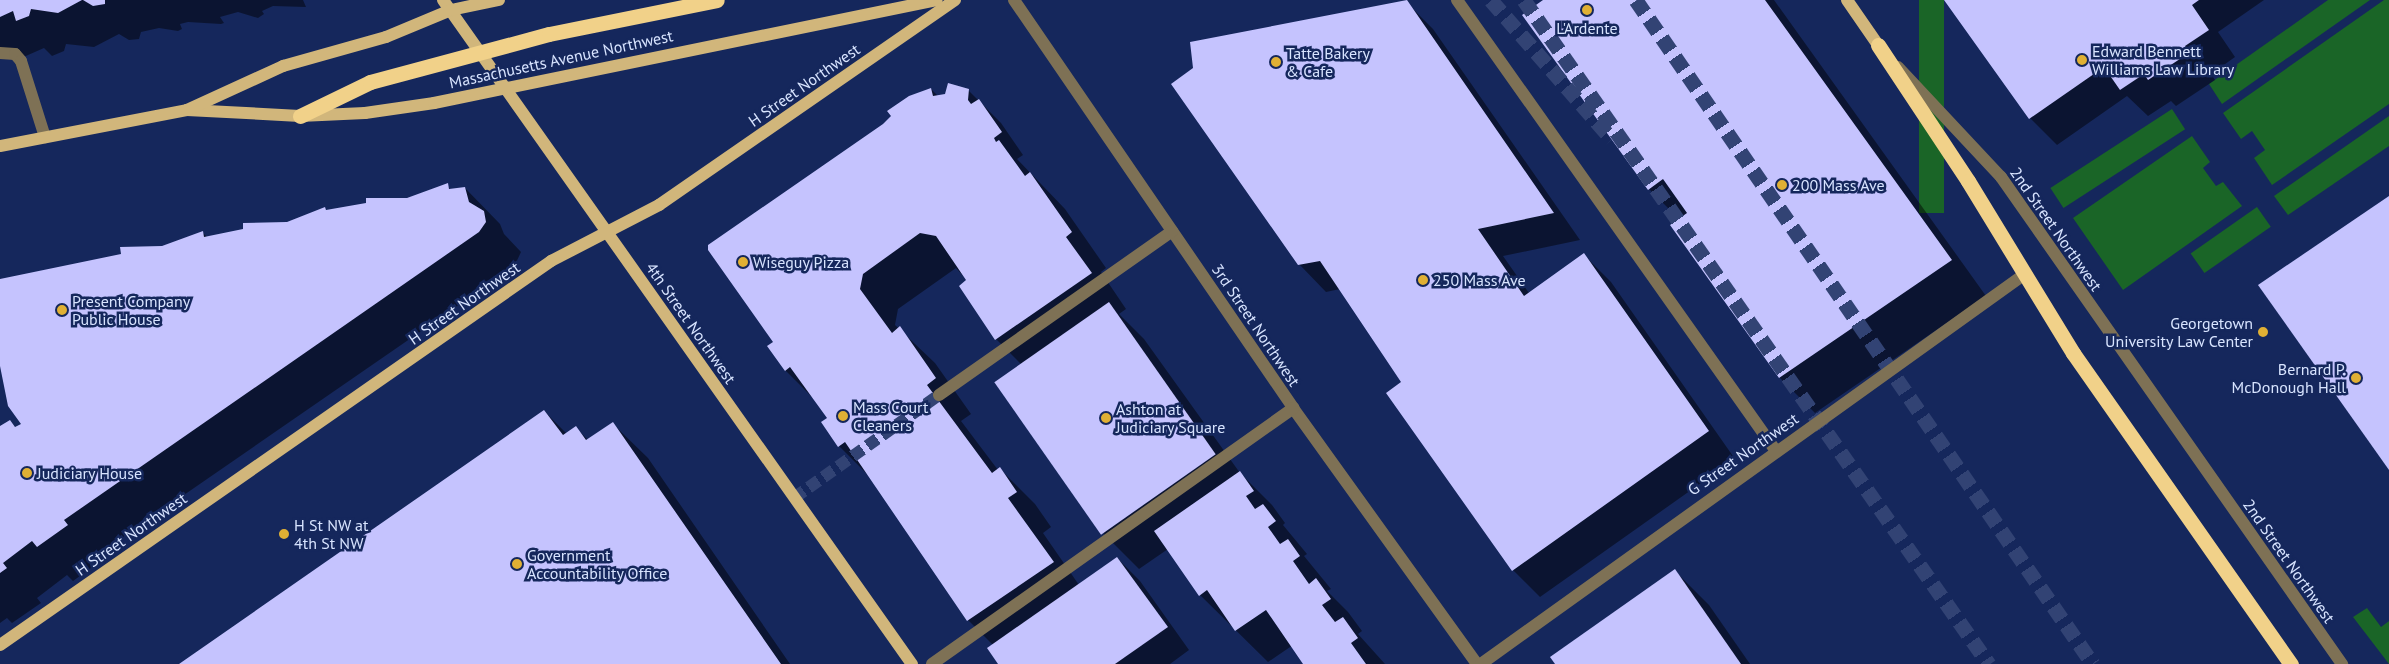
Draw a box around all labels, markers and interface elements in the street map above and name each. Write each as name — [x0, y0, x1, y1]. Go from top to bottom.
marker: L'Ardente — [1581, 4, 1593, 16]
place label: L'Ardente — [1556, 18, 1618, 38]
street label: Massachusetts Avenue Northwest — [447, 26, 675, 92]
street label: H Street Northwest — [745, 39, 863, 131]
place label: Edward Bennett Williams Law Library — [2092, 41, 2234, 79]
place label: Tatte Bakery & Cafe — [1286, 43, 1370, 81]
marker: Edward Bennett Williams Law Library — [2076, 54, 2088, 66]
marker: Tatte Bakery & Cafe — [1270, 56, 1282, 68]
street label: 2nd Street Northwest — [2006, 163, 2106, 295]
place label: 200 Mass Ave — [1792, 175, 1885, 195]
marker: 200 Mass Ave — [1776, 179, 1788, 191]
place label: Wiseguy Pizza — [753, 252, 850, 272]
marker: Wiseguy Pizza — [737, 256, 749, 268]
street label: H Street Northwest — [405, 257, 523, 349]
street label: 4th Street Northwest — [642, 259, 740, 387]
street label: 3rd Street Northwest — [1208, 260, 1304, 390]
place label: 250 Mass Ave — [1433, 270, 1526, 290]
marker: 250 Mass Ave — [1417, 274, 1429, 286]
place label: Present Company Public House — [72, 291, 190, 329]
marker: Present Company Public House — [56, 304, 68, 316]
place label: Georgetown University Law Center — [2104, 313, 2253, 351]
marker: Georgetown University Law Center — [2257, 326, 2269, 338]
place label: Bernard P. McDonough Hall — [2231, 359, 2346, 397]
marker: Bernard P. McDonough Hall — [2350, 372, 2362, 384]
place label: Mass Court Cleaners — [853, 397, 928, 435]
place label: Ashton at Judiciary Square — [1116, 399, 1226, 437]
street label: G Street Northwest — [1684, 409, 1802, 499]
marker: Mass Court Cleaners — [837, 410, 849, 422]
marker: Ashton at Judiciary Square — [1100, 412, 1112, 424]
place label: Judiciary House — [37, 463, 143, 483]
marker: Judiciary House — [21, 467, 33, 479]
street label: H Street Northwest — [72, 488, 190, 580]
street label: 2nd Street Northwest — [2239, 495, 2339, 627]
place label: H St NW at 4th St NW — [294, 515, 369, 553]
marker: H St NW at 4th St NW — [278, 528, 290, 540]
place label: Government Accountability Office — [527, 545, 668, 583]
marker: Government Accountability Office — [511, 558, 523, 570]

